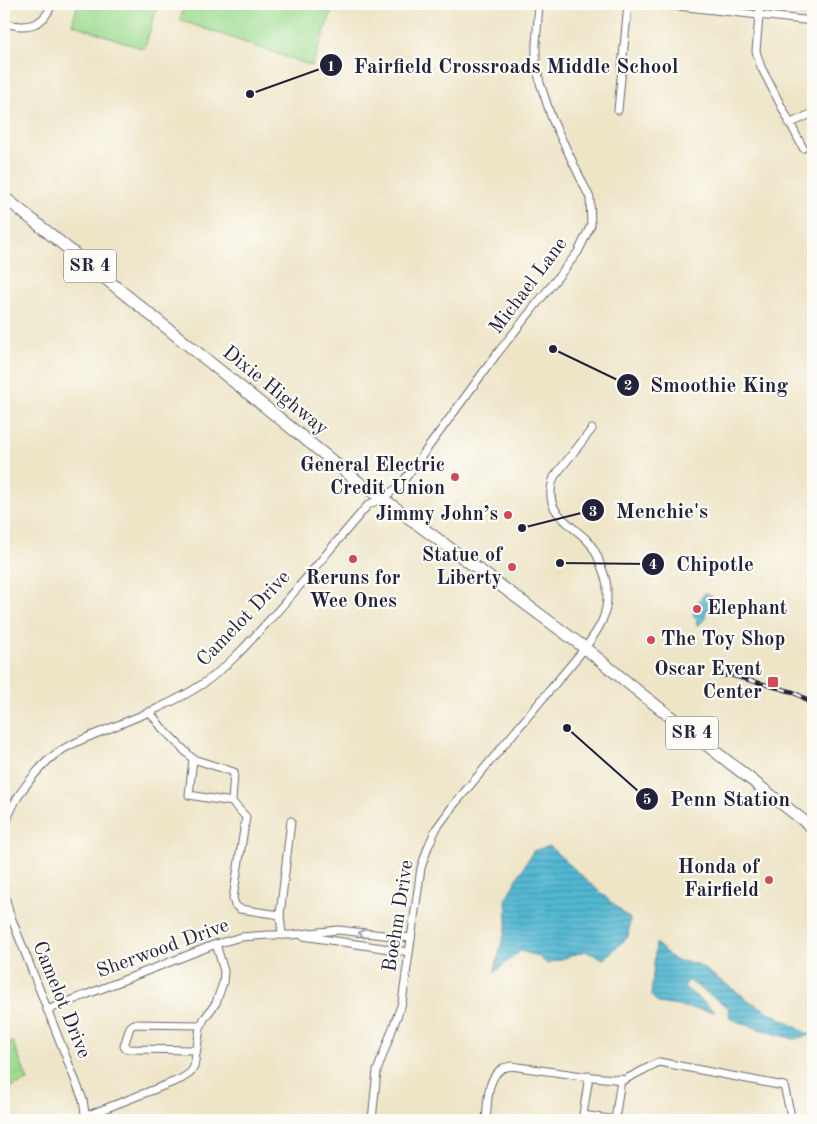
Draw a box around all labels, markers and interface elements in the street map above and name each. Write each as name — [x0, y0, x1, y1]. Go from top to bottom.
callout: Fairfield Crossroads Middle School — [318, 47, 688, 83]
text: Fairfield Crossroads Middle School — [354, 57, 678, 78]
text: 1 — [327, 60, 335, 75]
street label: Michael Lane — [486, 234, 572, 338]
road number: SR 4 — [64, 250, 116, 282]
street label: Dixie Highway — [218, 342, 332, 440]
callout: Smoothie King — [615, 367, 798, 403]
text: Smoothie King — [650, 376, 788, 397]
text: 2 — [624, 379, 632, 394]
place label: General Electric Credit Union — [300, 456, 445, 499]
marker: General Electric Credit Union — [449, 471, 461, 483]
callout: Menchie's — [581, 492, 718, 528]
text: Menchie's — [616, 502, 708, 523]
place label: Jimmy John’s — [376, 505, 498, 525]
text: 3 — [589, 505, 597, 520]
marker: Jimmy John’s — [502, 509, 514, 521]
place label: Statue of Liberty — [422, 546, 504, 589]
callout: Chipotle — [641, 546, 764, 582]
marker: Reruns for Wee Ones — [347, 553, 359, 565]
text: Chipotle — [676, 555, 754, 576]
text: 4 — [649, 558, 657, 573]
marker: Statue of Liberty — [506, 561, 518, 573]
street label: Camelot Drive — [194, 567, 294, 671]
place label: Reruns for Wee Ones — [306, 569, 401, 612]
place label: Elephant — [707, 599, 787, 619]
marker: Elephant — [691, 603, 703, 615]
place label: The Toy Shop — [661, 630, 785, 650]
marker: The Toy Shop — [645, 634, 657, 646]
place label: Oscar Event Center — [654, 660, 762, 703]
marker: Oscar Event Center — [766, 675, 780, 689]
road number: SR 4 — [666, 716, 718, 750]
callout: Penn Station — [635, 781, 800, 817]
text: Penn Station — [670, 790, 790, 811]
text: 5 — [643, 793, 651, 808]
street label: Boehm Drive — [380, 858, 418, 974]
place label: Honda of Fairfield — [678, 858, 761, 901]
marker: Honda of Fairfield — [763, 874, 775, 886]
street label: Sherwood Drive — [94, 916, 232, 982]
one-way arrow — [358, 928, 366, 939]
street label: Camelot Drive — [28, 939, 94, 1061]

